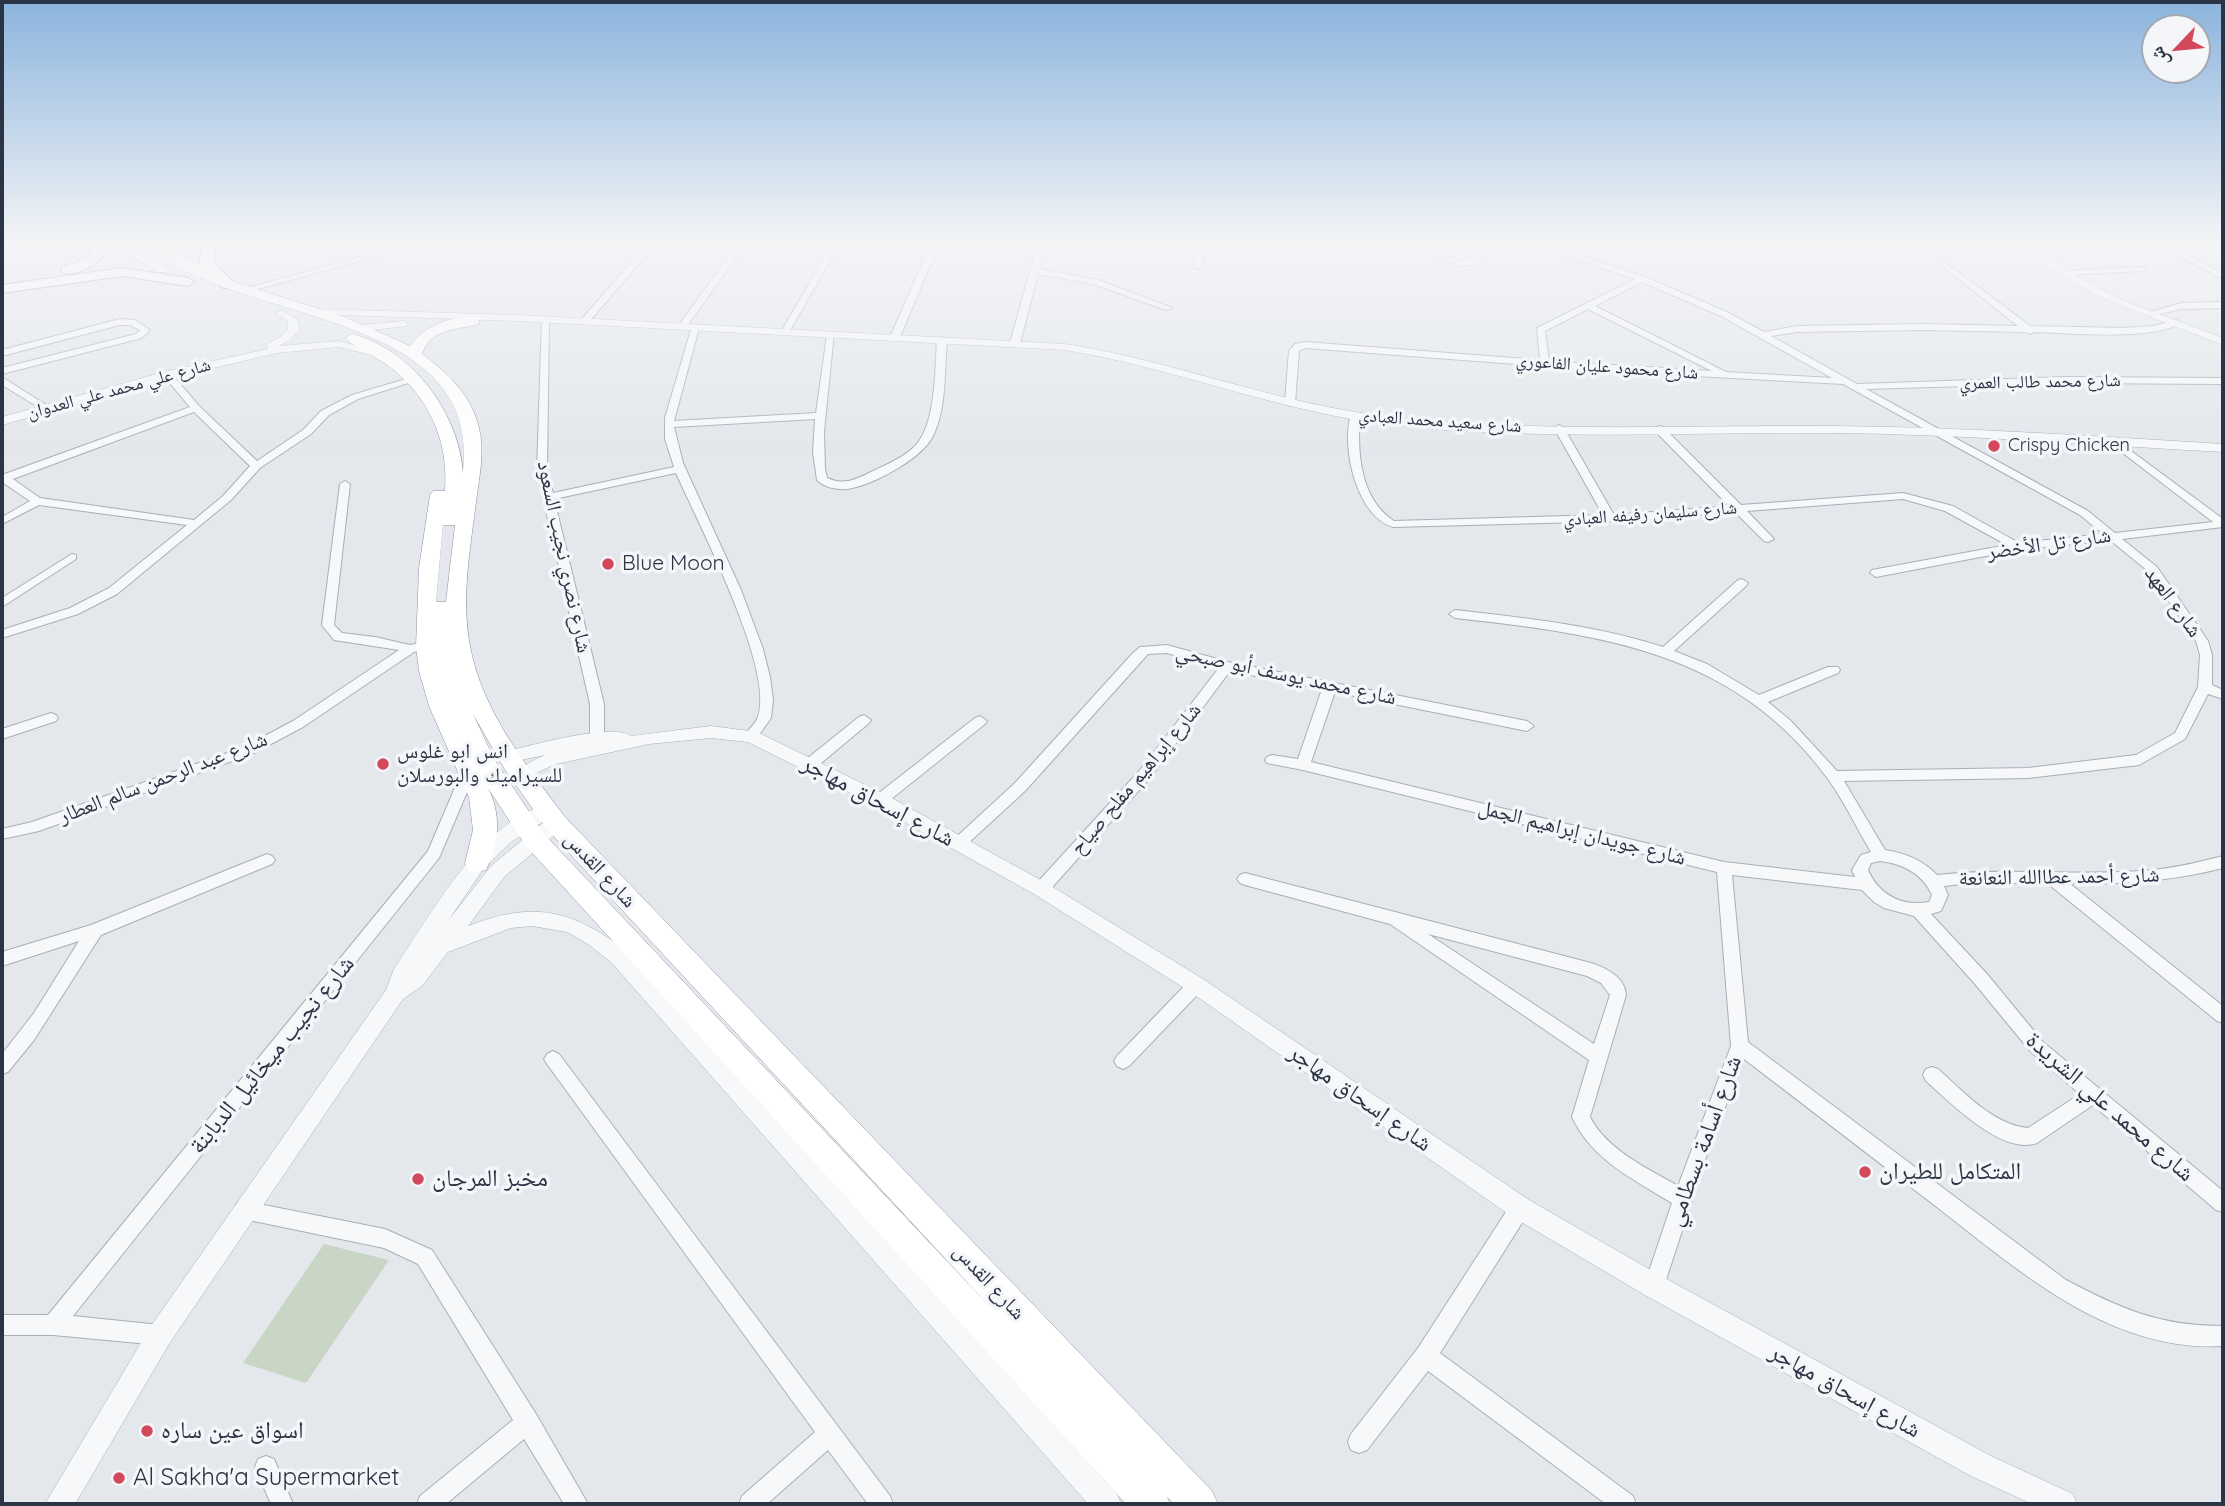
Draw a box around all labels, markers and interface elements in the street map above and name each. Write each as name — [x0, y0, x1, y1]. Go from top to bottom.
north arrow — [2141, 14, 2211, 84]
text: ش — [2144, 43, 2174, 72]
street label: شارع محمود عليان الفاعوري — [1515, 350, 1699, 384]
street label: شارع علي محمد علي العدوان — [25, 354, 213, 424]
street label: شارع محمد طالب العمري — [1959, 370, 2121, 394]
street label: شارع سعيد محمد العبادي — [1358, 405, 1522, 437]
place label: Crispy Chicken — [2008, 435, 2130, 457]
marker: Crispy Chicken — [1986, 438, 2002, 454]
street label: شارع نصري نجيب السعود — [531, 459, 597, 655]
street label: شارع سليمان رفيفه العبادي — [1562, 497, 1738, 531]
street label: شارع تل الأخضر — [1985, 523, 2113, 565]
place label: Blue Moon — [622, 551, 725, 577]
marker: Blue Moon — [600, 556, 616, 572]
street label: شارع العهد — [2139, 562, 2207, 642]
street label: شارع محمد يوسف أبو صبحي — [1173, 639, 1399, 711]
street label: شارع إبراهيم مفلح صياح — [1065, 698, 1207, 860]
street label: شارع عبد الرحمن سالم العطار — [55, 727, 271, 829]
place label: انس ابو غلوس للسيراميك والبورسلان — [397, 739, 562, 789]
street label: شارع إسحاق مهاجر — [797, 749, 959, 853]
marker: انس ابو غلوس للسيراميك والبورسلان — [375, 756, 391, 772]
street label: شارع جويدان إبراهيم الجمل — [1476, 795, 1688, 871]
street label: شارع القدس — [559, 827, 641, 913]
street label: شارع أحمد عطاالله النعانعة — [1958, 863, 2160, 891]
street label: شارع نجيب ميخائيل الدبابنة — [183, 950, 361, 1160]
street label: شارع محمد علي الشريدة — [2020, 1026, 2200, 1188]
street label: شارع إسحاق مهاجر — [1283, 1038, 1437, 1158]
street label: شارع أسامة بسطامي — [1660, 1052, 1748, 1230]
place label: المتكامل للطيران — [1879, 1158, 2021, 1186]
marker: المتكامل للطيران — [1857, 1164, 1873, 1180]
place label: مخبز المرجان — [432, 1165, 548, 1193]
marker: مخبز المرجان — [410, 1171, 426, 1187]
street label: شارع القدس — [948, 1239, 1030, 1325]
street label: شارع إسحاق مهاجر — [1764, 1337, 1926, 1445]
place label: اسواق عين ساره — [161, 1417, 304, 1445]
marker: اسواق عين ساره — [139, 1423, 155, 1439]
place label: Al Sakha'a Supermarket — [133, 1464, 399, 1492]
marker: Al Sakha'a Supermarket — [111, 1470, 127, 1486]

